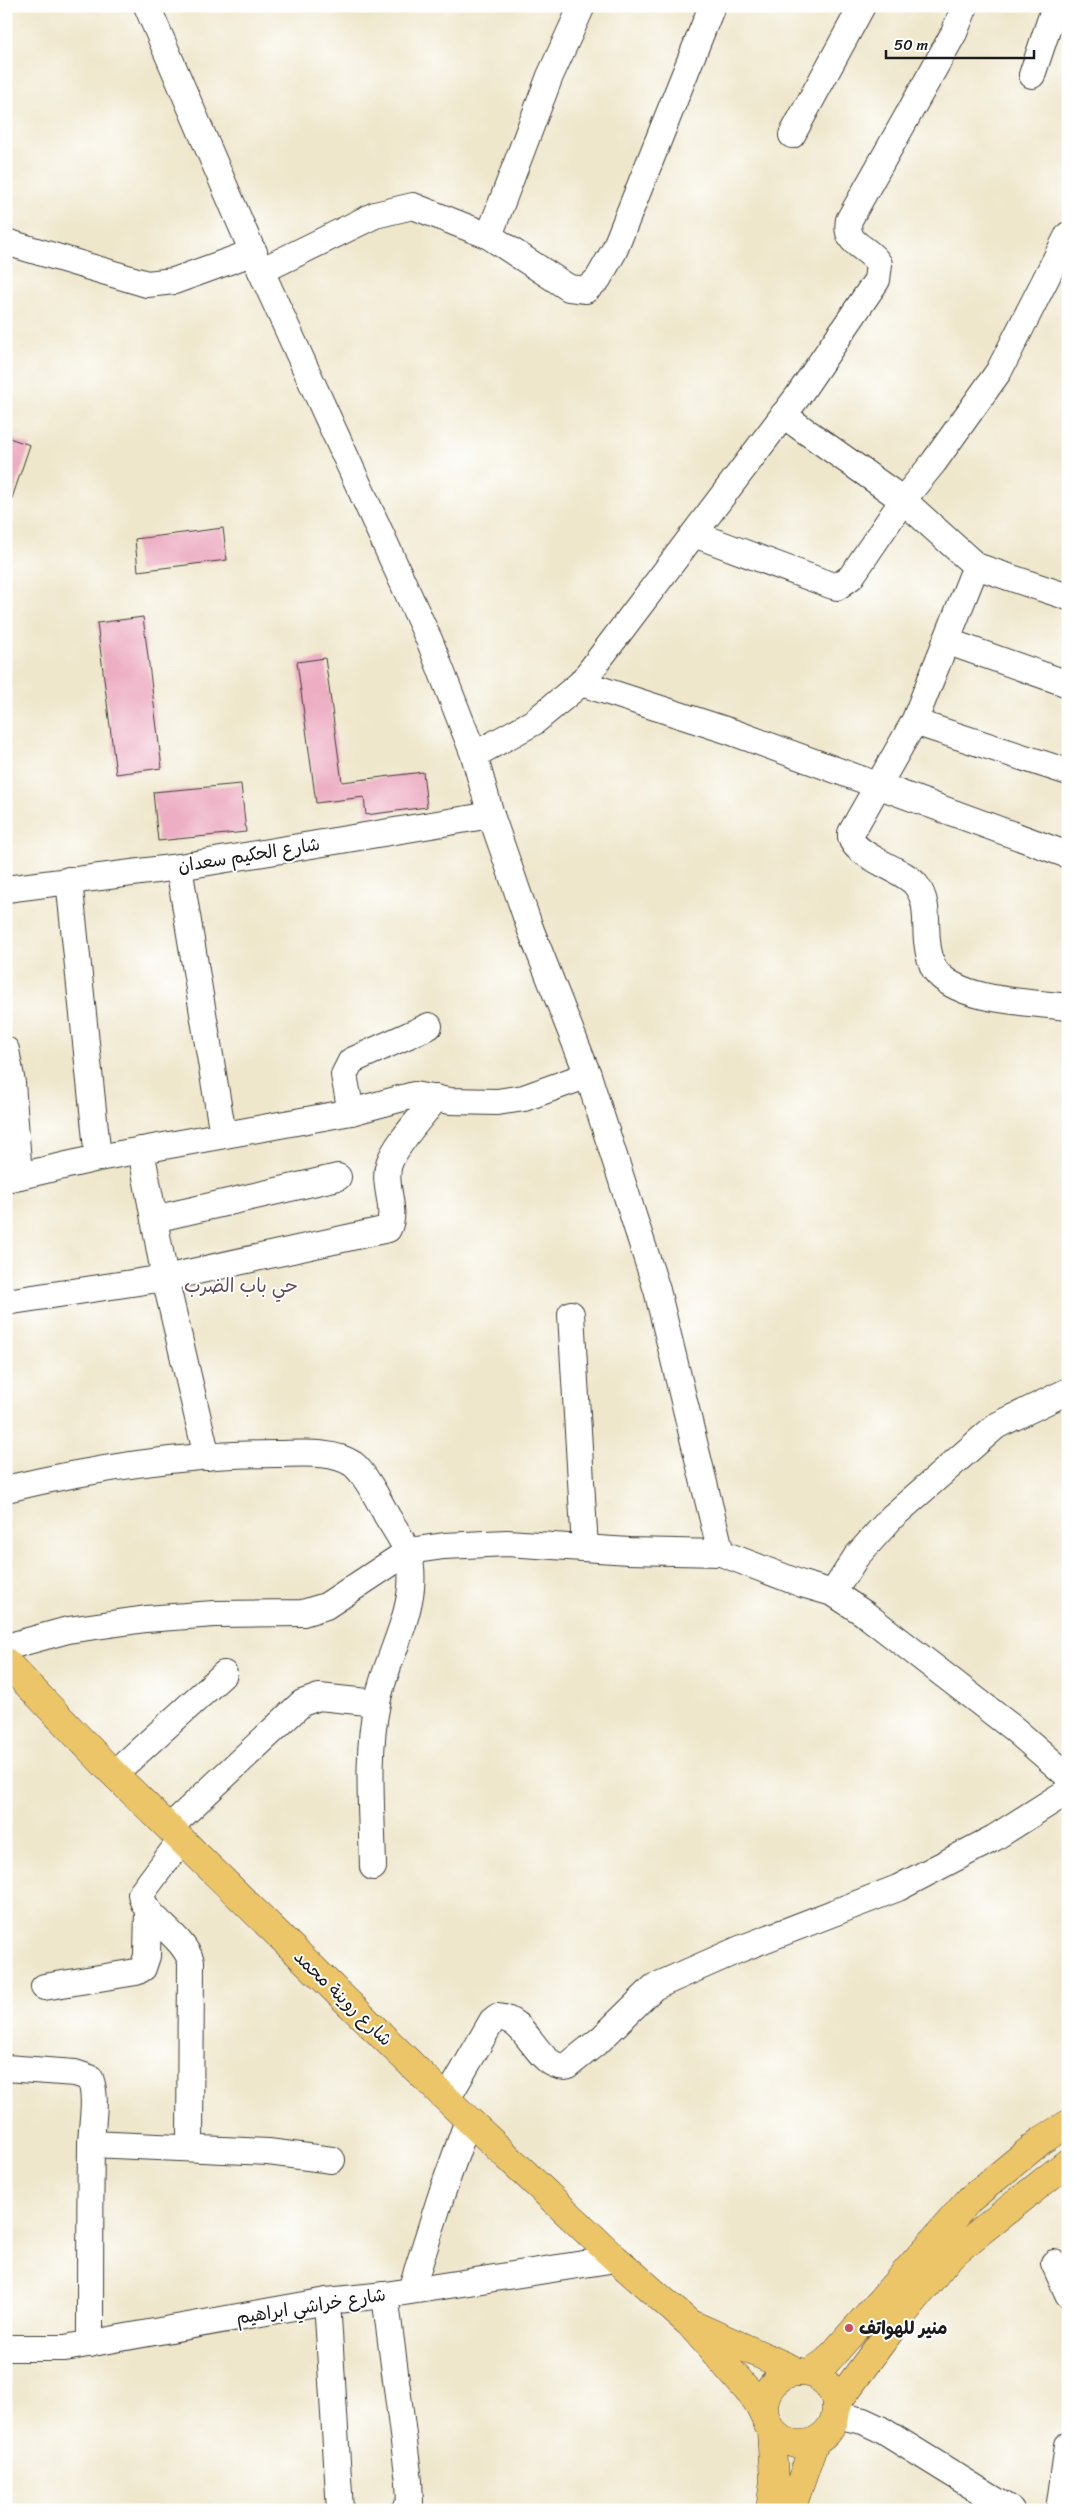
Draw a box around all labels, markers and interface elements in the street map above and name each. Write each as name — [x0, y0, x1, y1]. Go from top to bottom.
scale bar — [886, 28, 1034, 60]
text: 50 m — [894, 32, 929, 58]
street label: شارع الحكيم سعدان — [176, 828, 322, 882]
district label: حي باب الضرب — [184, 1269, 298, 1302]
street label: شارع روينة محمد — [286, 1942, 400, 2054]
street label: شارع خراشي ابراهيم — [234, 2278, 388, 2334]
place label: منير للهواتف — [859, 2312, 948, 2344]
marker: منير للهواتف — [843, 2322, 855, 2334]

